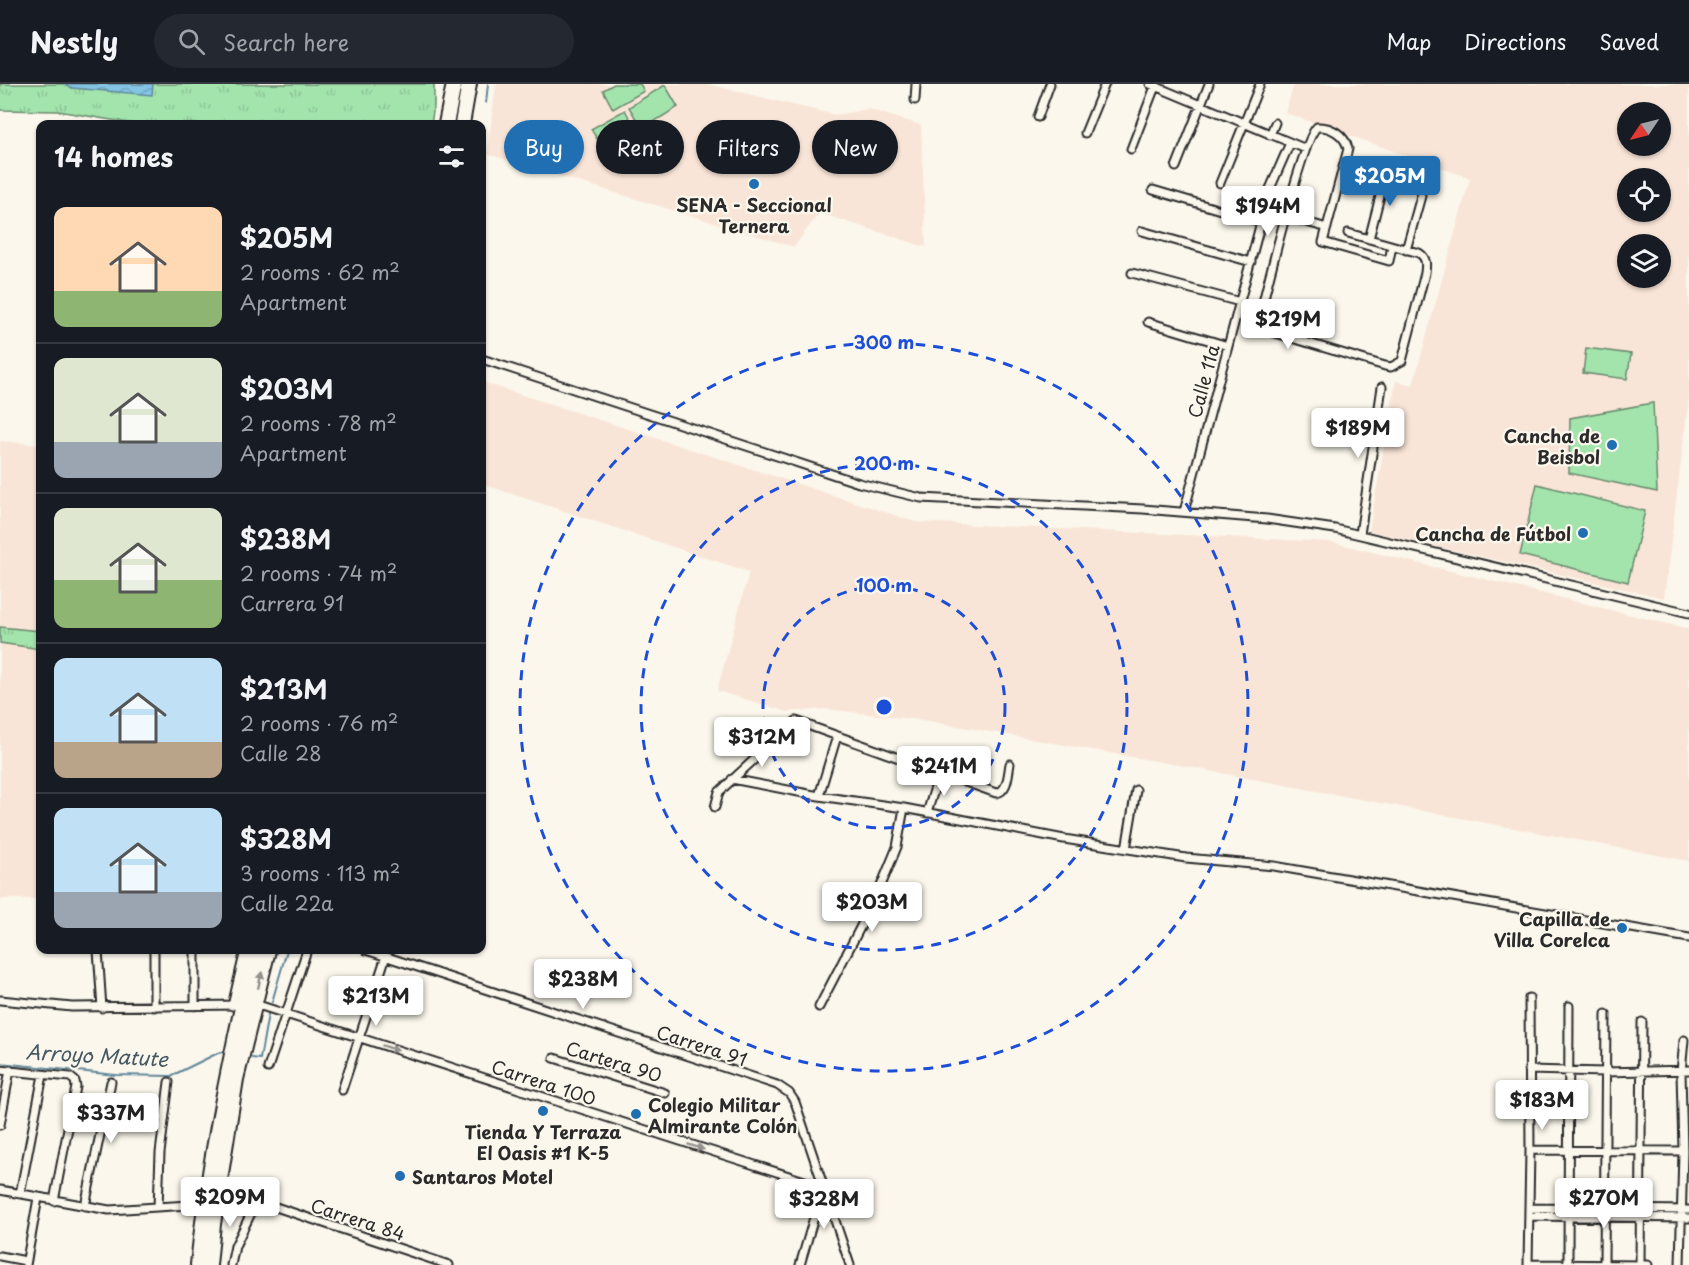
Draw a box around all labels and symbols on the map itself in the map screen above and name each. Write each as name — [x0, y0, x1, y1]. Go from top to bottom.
north arrow — [1617, 102, 1671, 156]
pin: $205M — [1348, 156, 1432, 207]
marker: SENA - Seccional Ternera — [747, 177, 761, 191]
pin: $194M — [1226, 186, 1310, 237]
place label: SENA - Seccional Ternera — [676, 191, 832, 239]
pin: $219M — [1246, 299, 1330, 350]
text: 300 m — [854, 328, 914, 355]
street label: Calle 11a — [1180, 340, 1226, 421]
pin: $189M — [1316, 408, 1400, 459]
place label: Cancha de Beisbol — [1504, 422, 1600, 470]
marker: Cancha de Beisbol — [1605, 438, 1619, 452]
text: 200 m — [854, 449, 914, 476]
place label: Cancha de Fútbol — [1415, 520, 1571, 547]
marker: Cancha de Fútbol — [1576, 526, 1590, 540]
text: 100 m — [856, 571, 912, 598]
centre of rings — [874, 697, 894, 717]
pin: $312M — [720, 717, 804, 768]
pin: $241M — [902, 746, 986, 797]
pin: $203M — [830, 882, 914, 933]
place label: Capilla de Villa Corelca — [1494, 905, 1610, 953]
marker: Capilla de Villa Corelca — [1615, 921, 1629, 935]
pin: $238M — [541, 959, 625, 1010]
one-way arrow — [256, 971, 266, 990]
pin: $213M — [334, 976, 418, 1027]
street label: Carrera 91 — [653, 1018, 751, 1072]
street label: Cartera 90 — [563, 1034, 665, 1088]
water label: Arroyo Matute — [25, 1036, 170, 1074]
one-way arrow — [381, 1044, 399, 1053]
street label: Carrera 100 — [488, 1052, 600, 1112]
pin: $183M — [1500, 1080, 1584, 1131]
place label: Colegio Militar Almirante Colón — [648, 1091, 797, 1139]
pin: $337M — [69, 1093, 153, 1144]
marker: Tienda Y Terraza El Oasis #1 K-5 — [536, 1104, 550, 1118]
marker: Colegio Militar Almirante Colón — [629, 1107, 643, 1121]
place label: Tienda Y Terraza El Oasis #1 K-5 — [465, 1118, 621, 1166]
one-way arrow — [687, 1142, 705, 1152]
place label: Santaros Motel — [412, 1163, 553, 1190]
marker: Santaros Motel — [393, 1169, 407, 1183]
pin: $209M — [188, 1177, 272, 1228]
pin: $270M — [1562, 1178, 1646, 1229]
pin: $328M — [782, 1179, 866, 1230]
street label: Carrera 84 — [307, 1191, 409, 1247]

